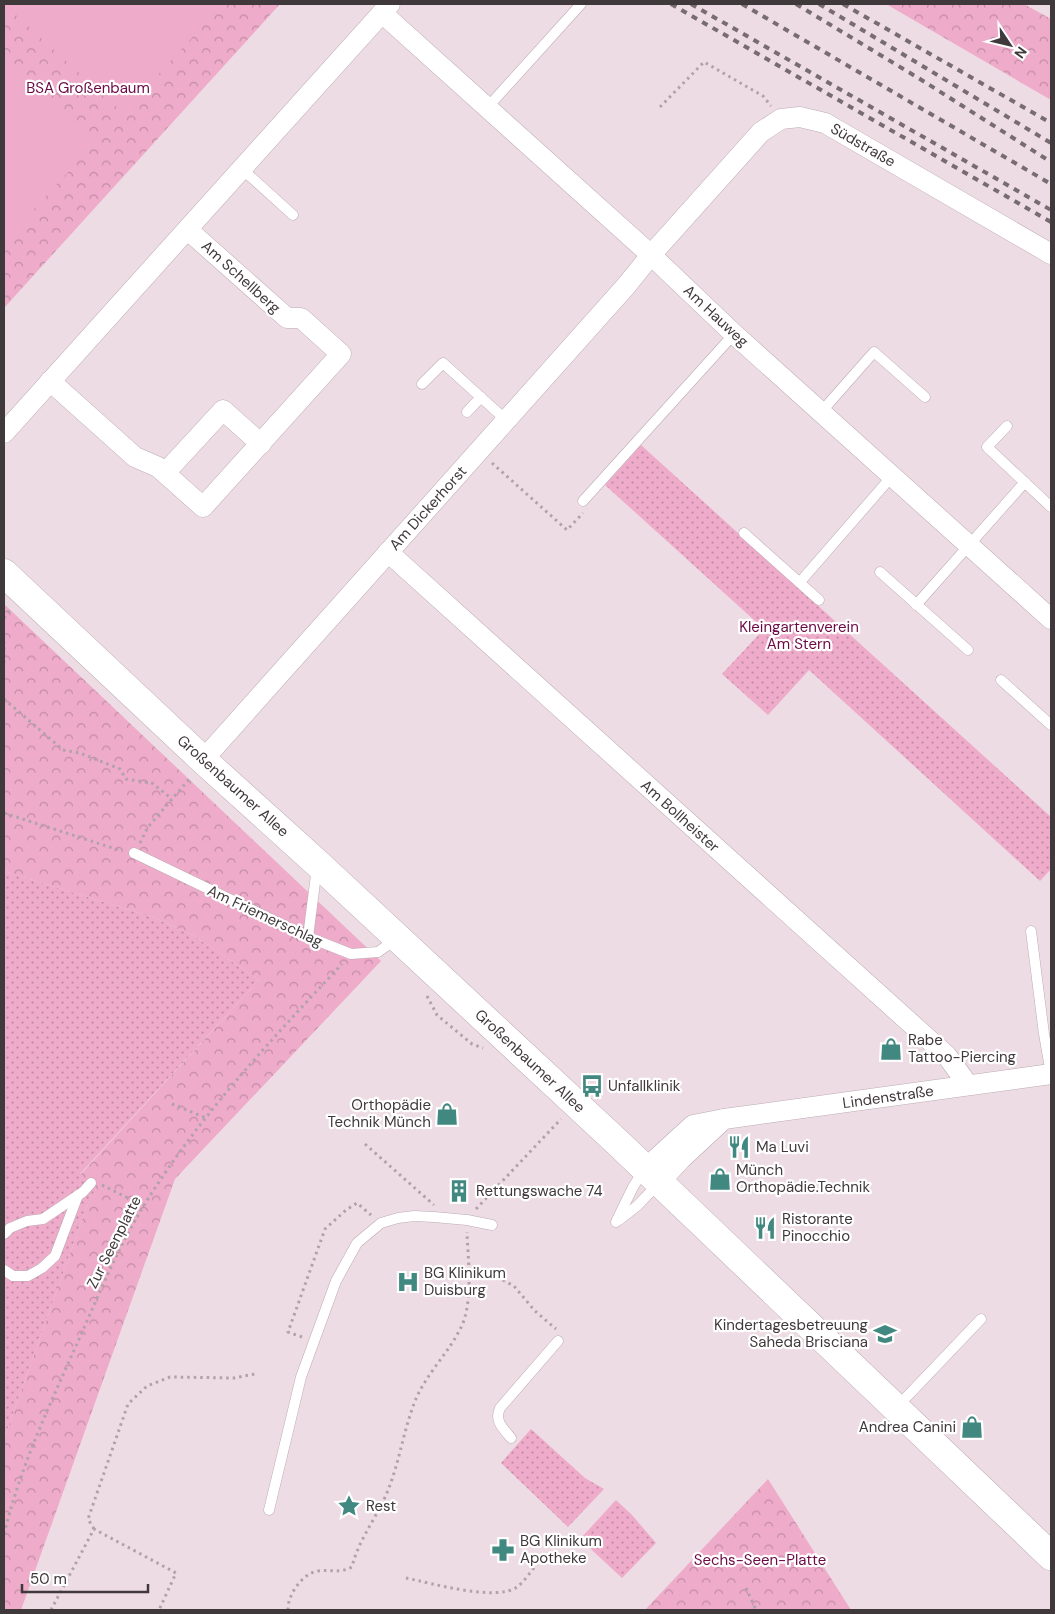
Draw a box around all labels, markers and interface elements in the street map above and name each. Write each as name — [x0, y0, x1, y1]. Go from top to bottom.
north arrow — [985, 20, 1035, 70]
text: N — [1010, 43, 1031, 62]
park label: BSA Großenbaum — [26, 78, 150, 98]
street label: Südstraße — [827, 118, 899, 172]
street label: Am Schellberg — [197, 236, 285, 318]
street label: Am Hauweg — [679, 281, 753, 351]
street label: Am Dickerhorst — [385, 461, 471, 554]
park label: Kleingartenverein Am Stern — [739, 617, 859, 654]
street label: Großenbaumer Allee — [173, 731, 293, 841]
street label: Am Bollheister — [636, 775, 724, 857]
street label: Am Friemerschlag — [204, 881, 326, 951]
street label: Großenbaumer Allee — [471, 1005, 589, 1117]
place label: Rabe Tattoo-Piercing — [908, 1030, 1016, 1067]
shop icon: Rabe Tattoo-Piercing — [878, 1036, 904, 1062]
bus stop icon: Unfallklinik — [579, 1073, 605, 1099]
place label: Unfallklinik — [608, 1076, 681, 1096]
street label: Lindenstraße — [841, 1081, 935, 1113]
place label: Orthopädie Technik Münch — [327, 1095, 431, 1132]
shop icon: Orthopädie Technik Münch — [434, 1101, 460, 1127]
restaurant icon: Ma Luvi — [726, 1134, 752, 1160]
place label: Ma Luvi — [756, 1137, 809, 1157]
place label: Münch Orthopädie.Technik — [736, 1160, 870, 1197]
shop icon: Münch Orthopädie.Technik — [707, 1166, 733, 1192]
building icon: Rettungswache 74 — [446, 1178, 472, 1204]
place label: Rettungswache 74 — [476, 1181, 603, 1201]
street label: Zur Seenplatte — [82, 1192, 146, 1292]
place label: Ristorante Pinocchio — [782, 1209, 853, 1246]
restaurant icon: Ristorante Pinocchio — [752, 1215, 778, 1241]
place label: BG Klinikum Duisburg — [424, 1263, 506, 1300]
hospital icon: BG Klinikum Duisburg — [395, 1269, 421, 1295]
place label: Kindertagesbetreuung Saheda Brisciana — [714, 1315, 868, 1352]
school or university icon: Kindertagesbetreuung Saheda Brisciana — [872, 1321, 898, 1347]
shop icon: Andrea Canini — [959, 1414, 985, 1440]
place label: Andrea Canini — [859, 1417, 956, 1437]
place icon: Rest — [336, 1493, 362, 1519]
place label: Rest — [366, 1496, 396, 1516]
place label: BG Klinikum Apotheke — [520, 1531, 602, 1568]
pharmacy icon: BG Klinikum Apotheke — [490, 1537, 516, 1563]
park label: Sechs-Seen-Platte — [694, 1550, 826, 1570]
scale bar — [22, 1562, 149, 1594]
text: 50 m — [30, 1569, 67, 1589]

